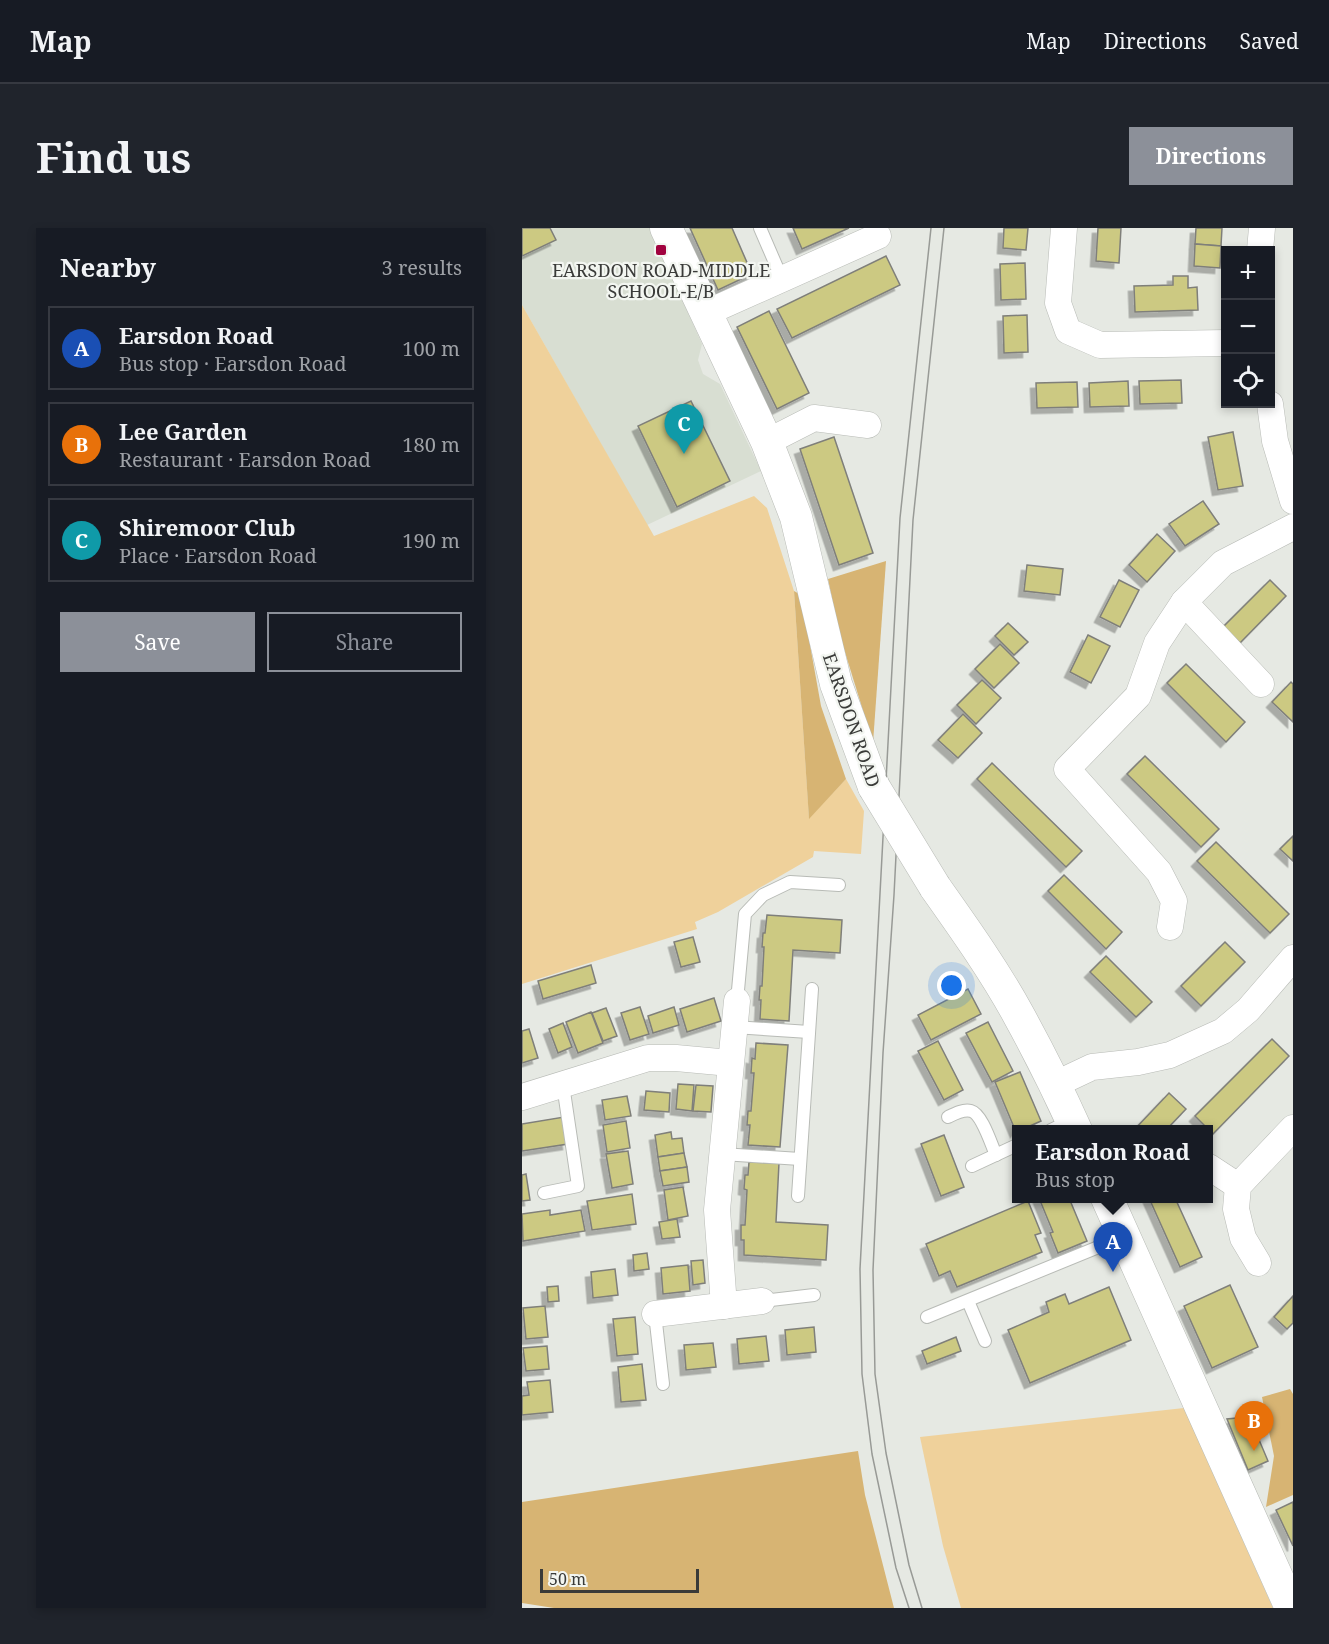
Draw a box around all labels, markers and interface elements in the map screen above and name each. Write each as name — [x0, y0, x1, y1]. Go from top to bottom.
text: Map — [30, 22, 92, 60]
text: Map — [1026, 27, 1071, 55]
text: Directions — [1104, 27, 1206, 55]
text: Saved — [1239, 27, 1299, 55]
button: Directions — [1129, 127, 1293, 185]
text: Find us — [36, 128, 191, 185]
marker: EARSDON ROAD-MIDDLE SCHOOL-E/B — [654, 243, 668, 257]
map controls — [1221, 246, 1275, 408]
button: + — [1221, 246, 1275, 300]
text: Nearby — [60, 249, 156, 285]
text: 3 results — [382, 254, 462, 281]
place label: EARSDON ROAD-MIDDLE SCHOOL-E/B — [552, 258, 770, 303]
button: − — [1221, 300, 1275, 354]
text: Earsdon Road — [119, 320, 274, 350]
text: A — [74, 335, 89, 362]
text: 100 m — [402, 335, 460, 362]
text: Bus stop · Earsdon Road — [119, 350, 347, 377]
button: locate — [1221, 354, 1275, 408]
pin: C — [664, 404, 704, 454]
text: Lee Garden — [119, 416, 247, 446]
text: B — [75, 431, 88, 458]
text: 180 m — [402, 431, 460, 458]
text: Restaurant · Earsdon Road — [119, 446, 371, 473]
text: Shiremoor Club — [119, 512, 296, 542]
text: C — [75, 527, 88, 554]
text: 190 m — [402, 527, 460, 554]
text: Place · Earsdon Road — [119, 542, 317, 569]
button: Save — [60, 612, 255, 672]
button: Share — [267, 612, 462, 672]
street label: EARSDON ROAD — [818, 650, 886, 790]
your location — [937, 971, 966, 1000]
popup — [1012, 1125, 1213, 1203]
text: Earsdon Road — [1035, 1136, 1190, 1166]
text: Bus stop — [1035, 1166, 1115, 1193]
pin: A — [1094, 1222, 1132, 1272]
pin: B — [1234, 1402, 1274, 1451]
scale bar — [540, 1566, 699, 1594]
text: 50 m — [549, 1568, 586, 1590]

